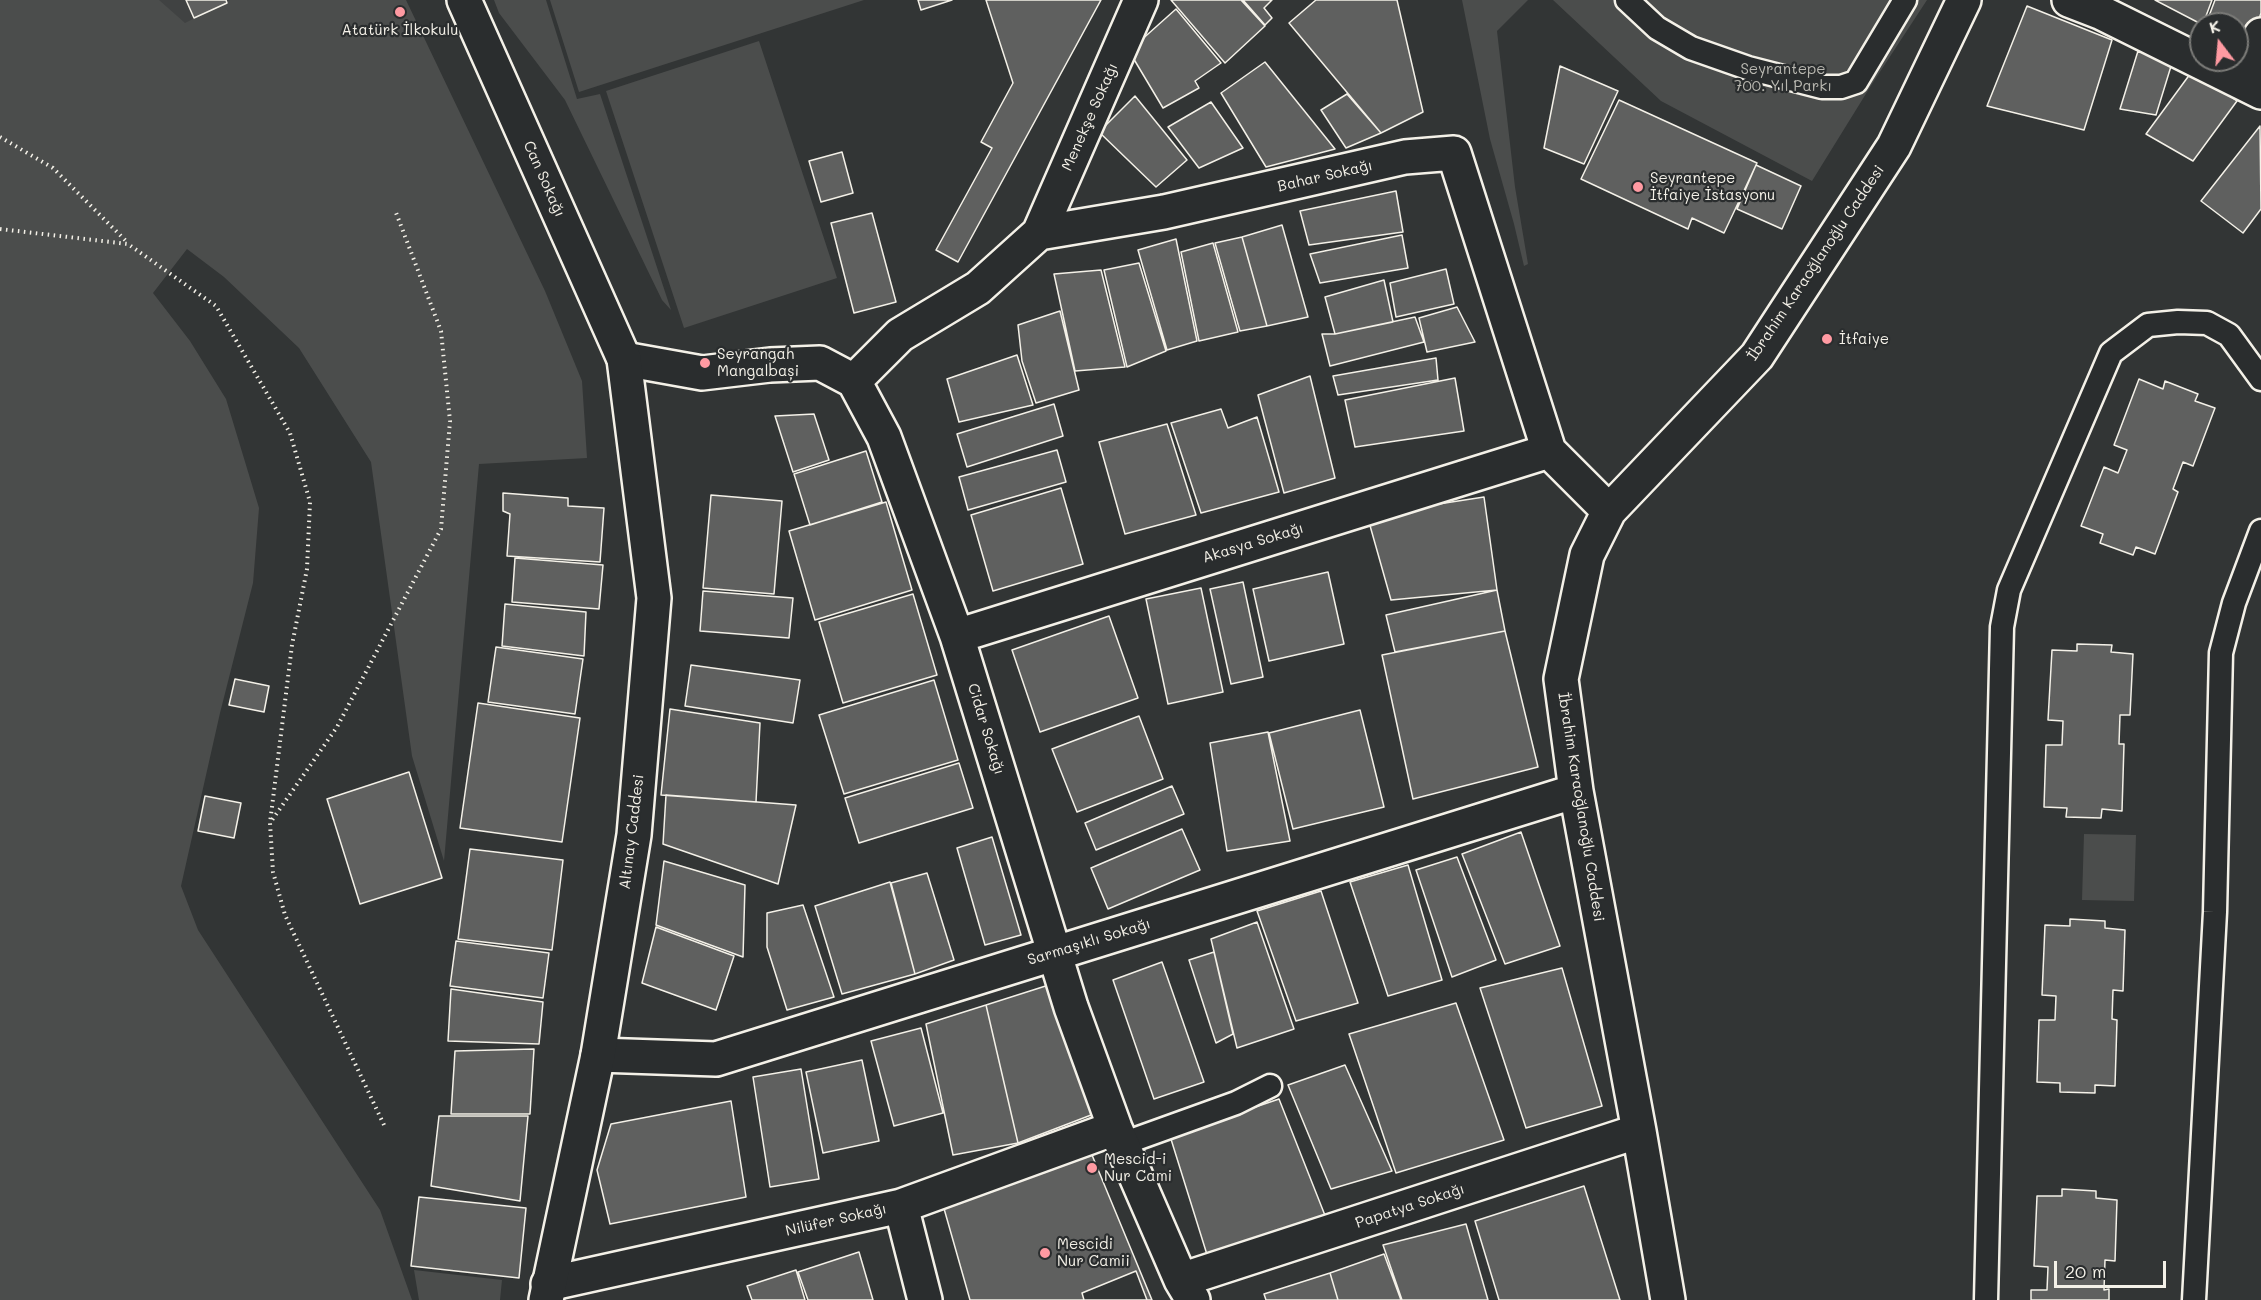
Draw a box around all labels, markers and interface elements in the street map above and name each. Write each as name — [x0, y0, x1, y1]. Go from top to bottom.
marker: Atatürk İlkokulu — [393, 5, 407, 19]
north arrow — [2189, 12, 2249, 72]
text: K — [2206, 15, 2222, 38]
place label: Atatürk İlkokulu — [342, 21, 458, 39]
street label: Menekşe Sokağı — [1058, 60, 1122, 174]
park label: Seyrantepe 700. Yıl Parkı — [1734, 60, 1832, 95]
street label: Can Sokağı — [519, 138, 569, 220]
street label: Bahar Sokağı — [1276, 156, 1374, 196]
street label: İbrahim Karaoğlanoğlu Caddesi — [1744, 162, 1888, 364]
place label: Seyrantepe İtfaiye İstasyonu — [1650, 169, 1775, 204]
marker: Seyrantepe İtfaiye İstasyonu — [1631, 180, 1645, 194]
place label: İtfaiye — [1839, 330, 1889, 348]
marker: İtfaiye — [1820, 332, 1834, 346]
place label: Seyrangah Mangalbași — [717, 345, 799, 380]
marker: Seyrangah Mangalbași — [698, 356, 712, 370]
street label: Akasya Sokağı — [1200, 519, 1306, 567]
street label: Cidar Sokağı — [964, 681, 1008, 777]
street label: İbrahim Karaoğlanoğlu Caddesi — [1554, 691, 1608, 923]
street label: Altınay Caddesi — [616, 773, 648, 891]
street label: Sarmaşıklı Sokağı — [1025, 915, 1153, 969]
place label: Mescid-i Nur Cami — [1104, 1150, 1172, 1185]
marker: Mescid-i Nur Cami — [1085, 1161, 1099, 1175]
street label: Papatya Sokağı — [1353, 1180, 1467, 1232]
street label: Nilüfer Sokağı — [784, 1200, 888, 1240]
place label: Mescidi Nur Camii — [1057, 1235, 1130, 1270]
marker: Mescidi Nur Camii — [1038, 1246, 1052, 1260]
scale bar — [2057, 1249, 2170, 1287]
text: 20 m — [2065, 1259, 2106, 1283]

